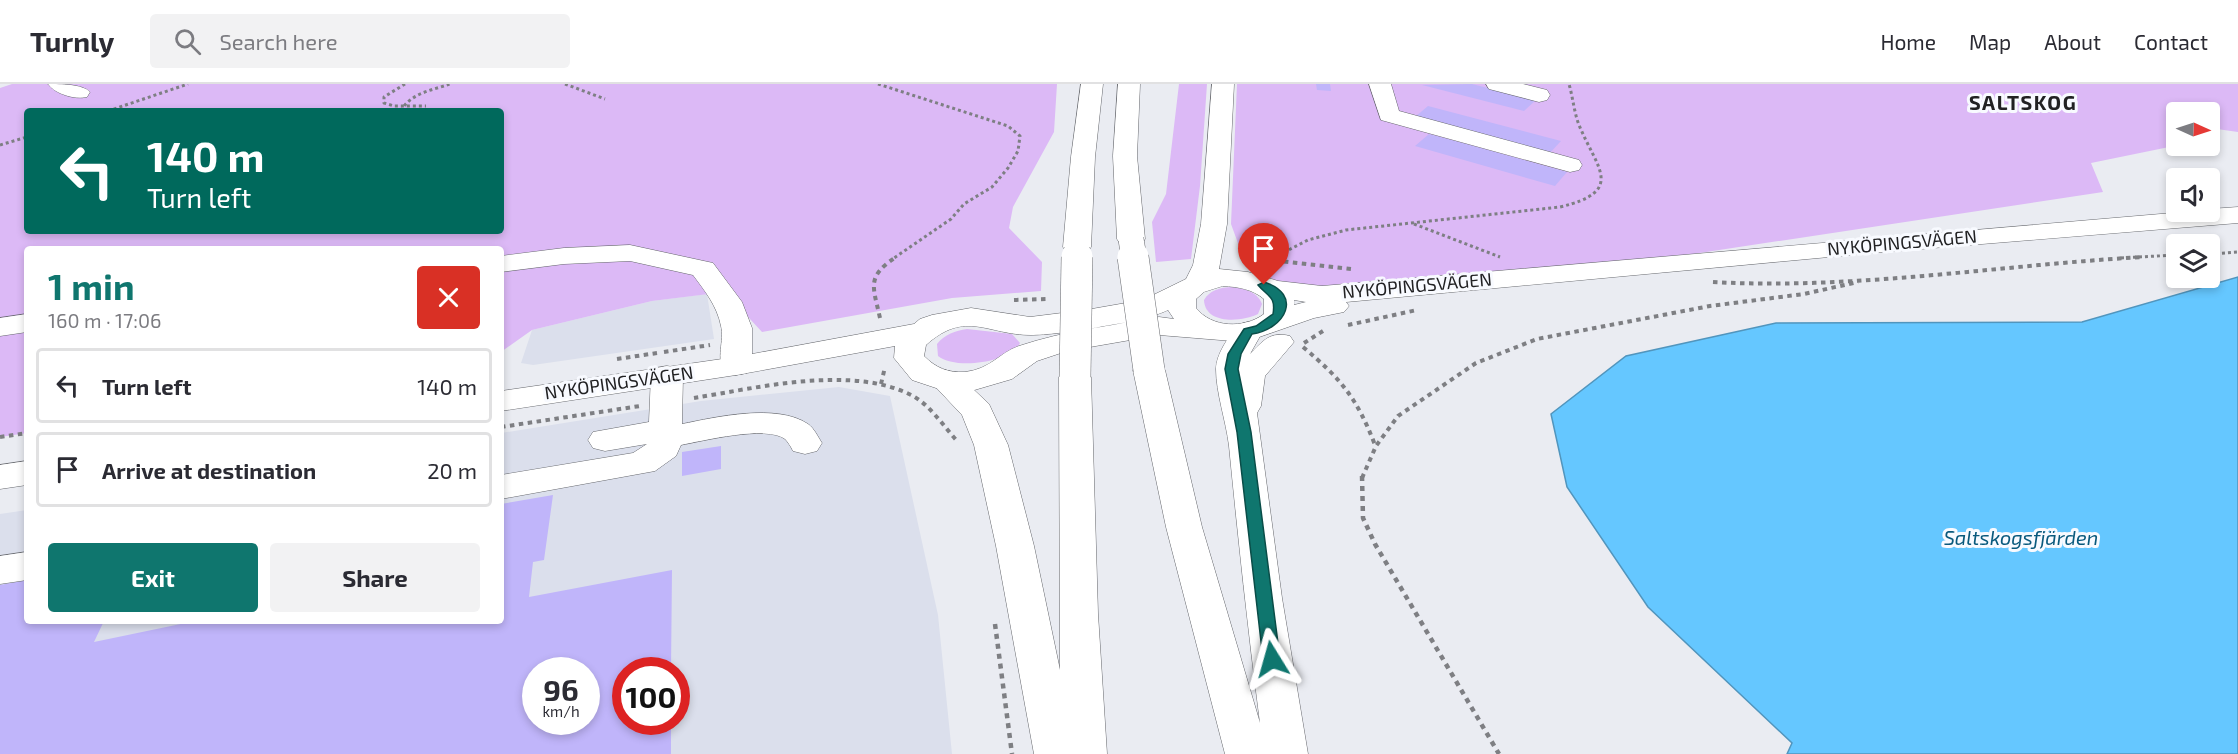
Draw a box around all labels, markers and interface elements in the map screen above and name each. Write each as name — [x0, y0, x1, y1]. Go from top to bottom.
search box — [150, 14, 570, 68]
text: Turnly — [30, 24, 114, 58]
icon: search — [171, 25, 204, 58]
text: Search here — [219, 28, 338, 54]
text: Home — [1880, 29, 1936, 54]
text: Map — [1969, 29, 2011, 54]
text: About — [2044, 29, 2101, 54]
text: Contact — [2134, 29, 2208, 54]
district label: SALTSKOG — [1969, 90, 2077, 114]
north arrow — [2166, 102, 2220, 156]
map controls — [2166, 102, 2220, 288]
text: 140 m — [147, 130, 264, 180]
icon: left — [48, 132, 126, 210]
button: sound — [2166, 168, 2220, 222]
text: Turn left — [147, 181, 251, 213]
pin — [1238, 223, 1289, 285]
street label: NYKÖPINGSVÄGEN — [1826, 225, 1978, 260]
icon: arrive — [1247, 232, 1280, 265]
button: layers — [2166, 234, 2220, 288]
text: 1 min — [48, 264, 135, 307]
button: close — [417, 266, 480, 329]
street label: NYKÖPINGSVÄGEN — [1341, 268, 1493, 303]
text: 160 m · 17:06 — [48, 308, 162, 332]
street label: NYKÖPINGSVÄGEN — [543, 361, 695, 403]
icon: left — [51, 369, 84, 402]
text: Turn left — [102, 373, 191, 399]
text: 140 m — [417, 373, 477, 399]
icon: arrive — [51, 453, 84, 486]
text: Arrive at destination — [102, 457, 316, 483]
text: 20 m — [427, 457, 477, 483]
water label: Saltskogsfjärden — [1944, 525, 2098, 549]
button: Exit — [48, 543, 258, 612]
button: Share — [270, 543, 480, 612]
position arrow — [1240, 627, 1304, 691]
speed limit sign: 100 — [612, 657, 690, 735]
text: 96 — [543, 671, 579, 707]
text: km/h — [542, 702, 580, 720]

